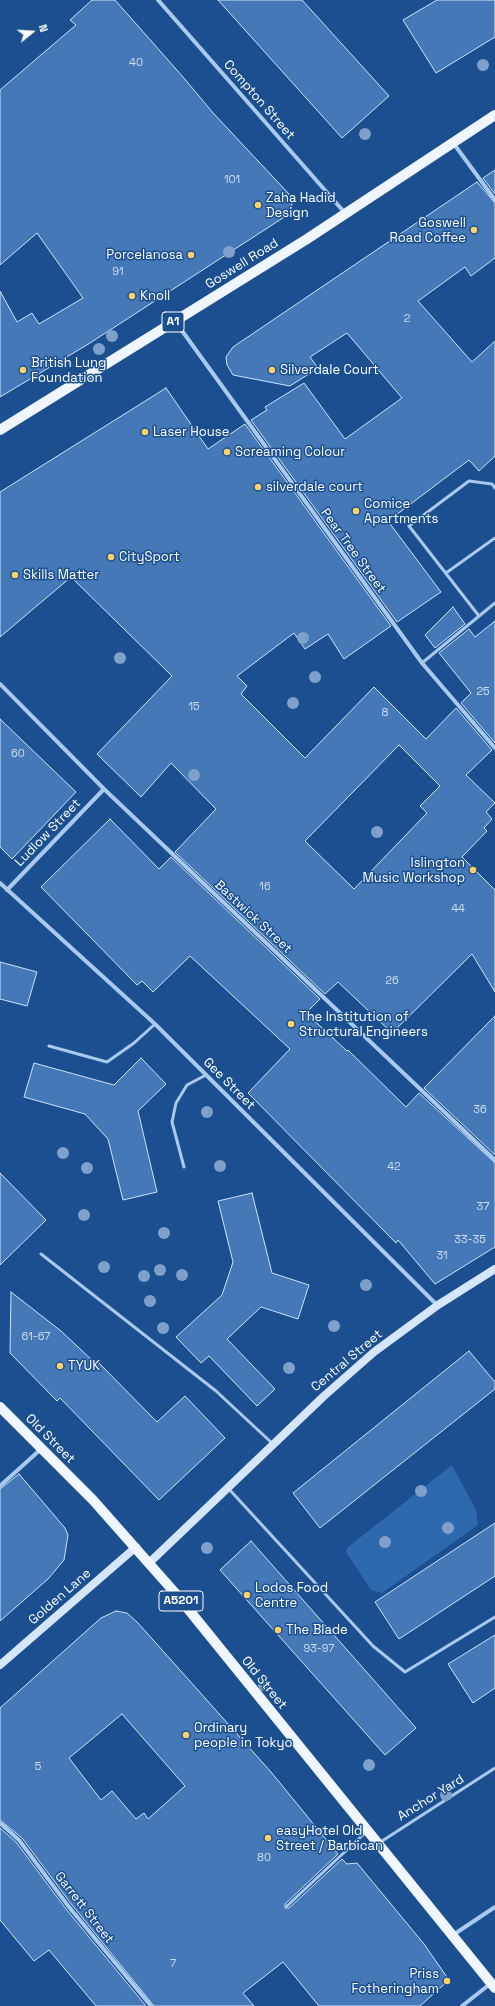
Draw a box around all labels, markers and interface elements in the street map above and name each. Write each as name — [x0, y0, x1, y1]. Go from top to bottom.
north arrow — [12, 12, 52, 52]
text: N — [36, 23, 51, 34]
house number: 40 — [129, 56, 143, 70]
street label: Compton Street — [220, 57, 298, 143]
house number: 101 — [224, 173, 240, 187]
place label: Zaha Hadid Design — [266, 190, 336, 221]
marker: Zaha Hadid Design — [253, 200, 263, 210]
place label: Goswell Road Coffee — [390, 215, 466, 246]
marker: Goswell Road Coffee — [469, 225, 479, 235]
street label: Goswell Road — [203, 235, 281, 293]
place label: Porcelanosa — [106, 247, 183, 263]
marker: Porcelanosa — [186, 250, 196, 260]
house number: 91 — [112, 265, 124, 279]
place label: Knoll — [140, 288, 170, 304]
marker: Knoll — [127, 291, 137, 301]
road number: A1 — [162, 312, 184, 332]
house number: 2 — [404, 312, 410, 326]
place label: British Lung Foundation — [31, 355, 106, 386]
place label: Silverdale Court — [280, 362, 379, 378]
marker: British Lung Foundation — [18, 365, 28, 375]
marker: Silverdale Court — [267, 365, 277, 375]
place label: Laser House — [153, 424, 229, 440]
marker: Laser House — [140, 427, 150, 437]
place label: Screaming Colour — [235, 444, 345, 460]
marker: Screaming Colour — [222, 447, 232, 457]
place label: silverdale court — [266, 479, 363, 495]
marker: silverdale court — [253, 482, 263, 492]
place label: Comice Apartments — [364, 496, 438, 527]
street label: Pear Tree Street — [317, 506, 389, 596]
marker: Comice Apartments — [351, 506, 361, 516]
place label: CitySport — [119, 549, 180, 565]
marker: CitySport — [106, 552, 116, 562]
place label: Skills Matter — [23, 567, 99, 583]
marker: Skills Matter — [10, 570, 20, 580]
house number: 25 — [476, 685, 490, 699]
house number: 15 — [188, 700, 200, 714]
house number: 8 — [382, 706, 388, 720]
house number: 60 — [11, 747, 25, 761]
street label: Ludlow Street — [12, 796, 84, 870]
place label: Islington Music Workshop — [362, 855, 465, 886]
marker: Islington Music Workshop — [468, 865, 478, 875]
street label: Bastwick Street — [211, 877, 295, 957]
house number: 16 — [259, 880, 271, 894]
house number: 44 — [451, 902, 465, 916]
house number: 26 — [385, 974, 399, 988]
place label: The Institution of Structural Engineers — [299, 1009, 428, 1040]
marker: The Institution of Structural Engineers — [286, 1019, 296, 1029]
street label: Gee Street — [200, 1055, 258, 1113]
house number: 36 — [473, 1103, 487, 1117]
house number: 42 — [387, 1160, 401, 1174]
house number: 37 — [477, 1200, 489, 1214]
house number: 33-35 — [454, 1233, 486, 1247]
house number: 31 — [436, 1249, 448, 1263]
street label: Central Street — [308, 1327, 386, 1395]
house number: 61-67 — [21, 1330, 51, 1344]
place label: TYUK — [68, 1358, 100, 1374]
marker: TYUK — [55, 1361, 65, 1371]
street label: Old Street — [22, 1411, 78, 1467]
street label: Golden Lane — [26, 1566, 94, 1628]
place label: Lodos Food Centre — [255, 1580, 328, 1611]
marker: Lodos Food Centre — [242, 1590, 252, 1600]
road number: A5201 — [159, 1591, 203, 1611]
place label: The Blade — [286, 1622, 348, 1638]
marker: The Blade — [273, 1625, 283, 1635]
house number: 93-97 — [303, 1642, 335, 1656]
street label: Old Street — [238, 1653, 290, 1713]
place label: Ordinary people in Tokyo — [194, 1720, 293, 1751]
marker: Ordinary people in Tokyo — [181, 1730, 191, 1740]
house number: 5 — [35, 1760, 41, 1774]
street label: Anchor Yard — [395, 1771, 467, 1825]
place label: easyHotel Old Street / Barbican — [276, 1823, 383, 1854]
marker: easyHotel Old Street / Barbican — [263, 1833, 273, 1843]
house number: 80 — [257, 1851, 271, 1865]
street label: Garrett Street — [51, 1869, 117, 1947]
house number: 7 — [170, 1957, 176, 1971]
place label: Priss Fotheringham — [352, 1966, 439, 1997]
marker: Priss Fotheringham — [442, 1976, 452, 1986]

